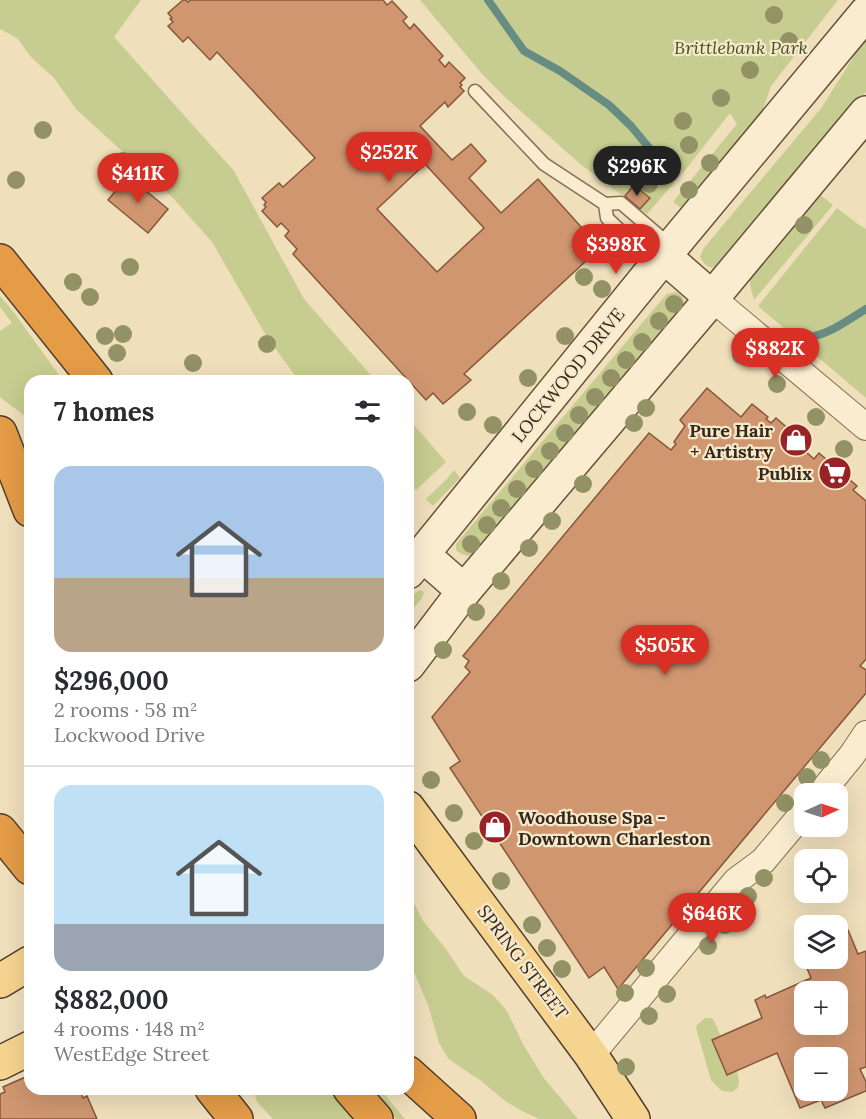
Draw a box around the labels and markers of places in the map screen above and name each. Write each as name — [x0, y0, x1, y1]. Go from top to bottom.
pin: $252K — [347, 132, 431, 183]
pin: $296K — [595, 146, 679, 197]
pin: $411K — [96, 153, 180, 204]
pin: $398K — [574, 224, 658, 275]
pin: $882K — [733, 328, 817, 379]
place label: Pure Hair + Artistry — [689, 419, 773, 463]
shop icon: Pure Hair + Artistry — [778, 422, 814, 458]
supermarket icon: Publix — [817, 455, 853, 491]
place label: Publix — [758, 462, 812, 485]
pin: $505K — [623, 625, 707, 676]
place label: Woodhouse Spa - Downtown Charleston — [518, 806, 711, 850]
shop icon: Woodhouse Spa - Downtown Charleston — [477, 809, 513, 845]
pin: $646K — [670, 893, 754, 944]

